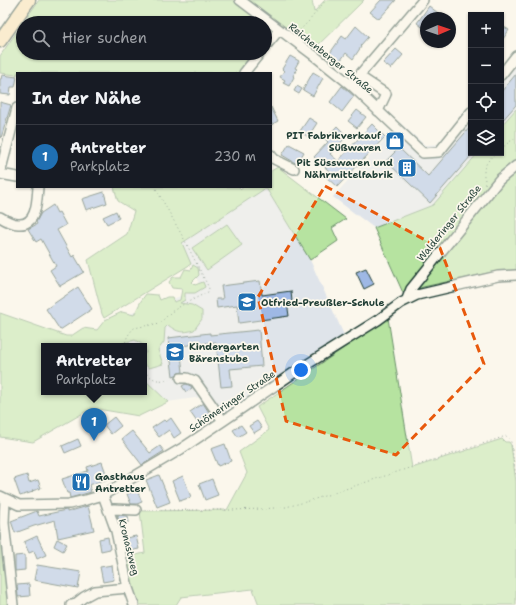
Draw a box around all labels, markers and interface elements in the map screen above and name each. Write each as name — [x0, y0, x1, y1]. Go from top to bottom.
north arrow — [420, 12, 456, 48]
map controls — [468, 12, 504, 156]
button: + — [468, 12, 504, 48]
search box — [16, 16, 272, 60]
street label: Reichenberger Straße — [286, 20, 376, 96]
icon: search — [30, 27, 52, 49]
text: Hier suchen — [62, 28, 147, 48]
button: − — [468, 48, 504, 84]
button: locate — [468, 84, 504, 120]
text: In der Nähe — [32, 87, 141, 109]
button: layers — [468, 120, 504, 156]
place label: PIT Fabrikverkauf Süßwaren — [286, 129, 381, 154]
shop icon: PIT Fabrikverkauf Süßwaren — [384, 130, 406, 152]
text: Antretter — [70, 138, 146, 158]
text: 1 — [42, 148, 48, 165]
text: 230 m — [214, 148, 256, 165]
place label: Pit Süsswaren und Nährmittelfabrik — [297, 156, 393, 181]
building icon: Pit Süsswaren und Nährmittelfabrik — [396, 157, 418, 179]
text: Parkplatz — [70, 158, 130, 175]
street label: Walderinger Straße — [414, 182, 484, 264]
school or university icon: Otfried-Preußler-Schule — [236, 291, 258, 313]
place label: Otfried-Preußler-Schule — [261, 296, 385, 309]
place label: Kindergarten Bärenstube — [189, 340, 259, 365]
school or university icon: Kindergarten Bärenstube — [164, 341, 186, 363]
popup — [41, 343, 147, 395]
text: Antretter — [56, 351, 132, 371]
your location — [291, 360, 311, 380]
street label: Schömeringer Straße — [186, 367, 278, 435]
text: Parkplatz — [56, 371, 116, 388]
pin: 1 — [81, 408, 107, 441]
place label: Gasthaus Antretter — [95, 470, 146, 495]
restaurant icon: Gasthaus Antretter — [70, 471, 92, 493]
street label: Kronastweg — [116, 517, 142, 577]

